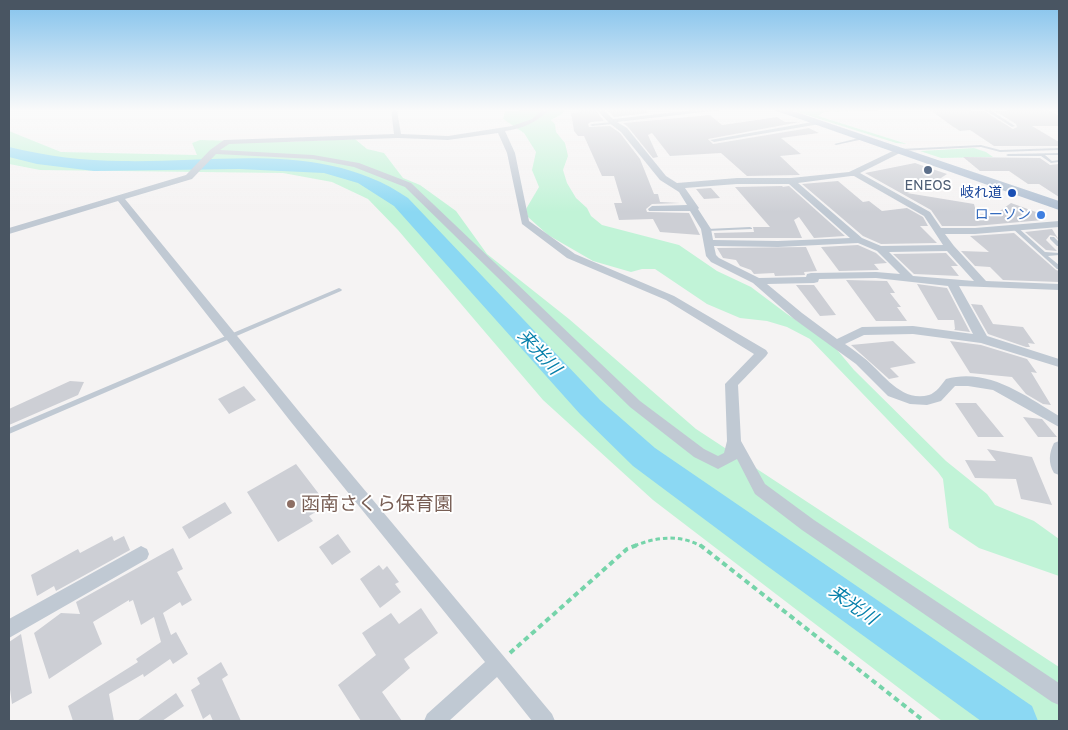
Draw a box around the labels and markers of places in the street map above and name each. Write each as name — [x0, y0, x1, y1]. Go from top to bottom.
marker: ENEOS — [922, 164, 934, 176]
place label: ENEOS — [905, 178, 951, 194]
place label: 岐れ道 — [960, 185, 1002, 201]
marker: 岐れ道 — [1006, 187, 1018, 199]
place label: ローソン — [975, 207, 1031, 223]
marker: ローソン — [1035, 209, 1047, 221]
place label: 函南さくら保育園 — [301, 493, 453, 515]
marker: 函南さくら保育園 — [285, 498, 297, 510]

